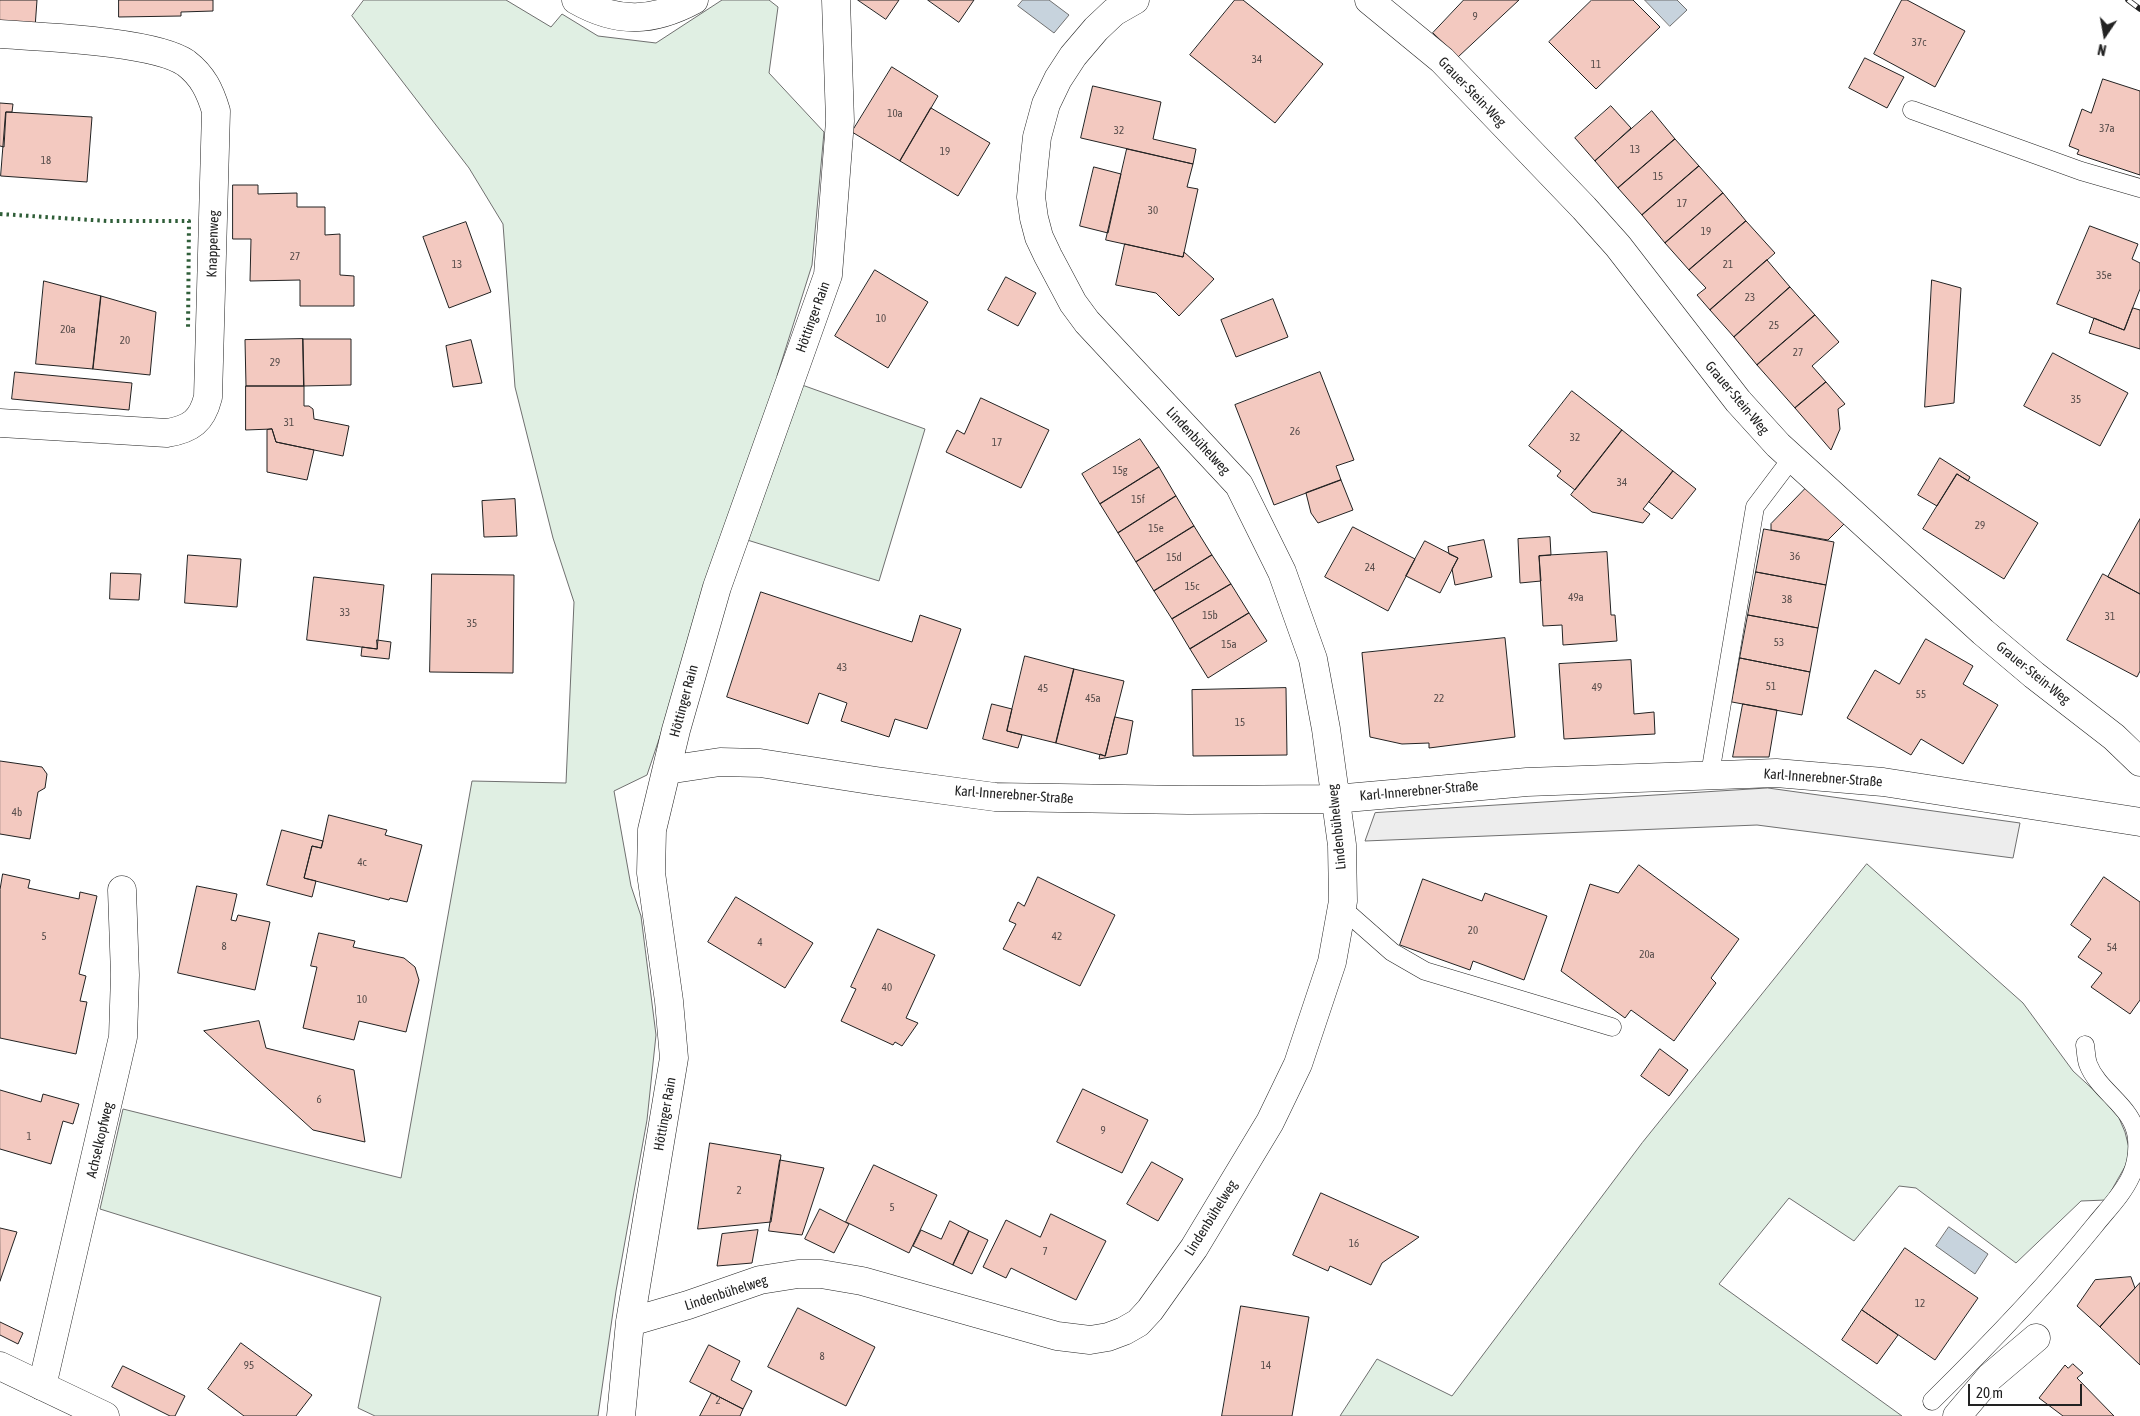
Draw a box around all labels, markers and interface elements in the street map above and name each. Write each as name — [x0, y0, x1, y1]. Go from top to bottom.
house number: 9 — [1472, 10, 1478, 24]
north arrow — [2080, 10, 2130, 60]
house number: 37c — [1912, 36, 1926, 50]
text: N — [2096, 41, 2108, 58]
house number: 34 — [1252, 53, 1262, 67]
street label: Grauer-Stein-Weg — [1435, 54, 1509, 130]
house number: 11 — [1591, 58, 1601, 72]
house number: 10a — [887, 107, 903, 121]
house number: 37a — [2099, 122, 2115, 136]
house number: 32 — [1114, 124, 1124, 138]
house number: 13 — [1630, 143, 1640, 157]
house number: 19 — [940, 145, 950, 159]
house number: 18 — [41, 154, 51, 168]
house number: 15 — [1653, 170, 1663, 184]
house number: 17 — [1677, 197, 1687, 211]
house number: 30 — [1148, 204, 1158, 218]
street label: Knappenweg — [203, 210, 223, 278]
house number: 19 — [1701, 225, 1711, 239]
house number: 27 — [290, 250, 300, 264]
house number: 13 — [452, 258, 462, 272]
house number: 21 — [1723, 258, 1733, 272]
house number: 35e — [2096, 269, 2112, 283]
street label: Höttinger Rain — [792, 279, 834, 355]
house number: 23 — [1745, 291, 1755, 305]
house number: 10 — [876, 312, 886, 326]
house number: 25 — [1769, 319, 1779, 333]
house number: 20a — [60, 323, 76, 337]
house number: 20 — [120, 334, 130, 348]
house number: 27 — [1793, 346, 1803, 360]
house number: 29 — [270, 356, 280, 370]
street label: Grauer-Stein-Weg — [1702, 358, 1772, 438]
house number: 35 — [2071, 393, 2081, 407]
street label: Lindenbühelweg — [1163, 404, 1233, 478]
house number: 31 — [284, 416, 294, 430]
house number: 26 — [1290, 425, 1300, 439]
house number: 32 — [1570, 431, 1580, 445]
house number: 17 — [992, 436, 1002, 450]
house number: 15g — [1112, 464, 1128, 478]
house number: 34 — [1617, 476, 1627, 490]
house number: 15f — [1131, 493, 1145, 507]
house number: 29 — [1975, 519, 1985, 533]
house number: 15e — [1148, 522, 1164, 536]
house number: 36 — [1790, 550, 1800, 564]
house number: 15d — [1166, 551, 1182, 565]
house number: 24 — [1365, 561, 1375, 575]
house number: 15c — [1185, 580, 1199, 594]
house number: 49a — [1568, 591, 1584, 605]
house number: 38 — [1782, 593, 1792, 607]
house number: 33 — [340, 606, 350, 620]
house number: 15b — [1202, 609, 1218, 623]
house number: 31 — [2105, 610, 2115, 624]
house number: 35 — [467, 617, 477, 631]
house number: 53 — [1774, 636, 1784, 650]
house number: 15a — [1221, 638, 1237, 652]
street label: Grauer-Stein-Weg — [1993, 638, 2073, 708]
house number: 43 — [837, 661, 847, 675]
street label: Höttinger Rain — [666, 663, 702, 739]
house number: 51 — [1766, 680, 1776, 694]
house number: 49 — [1592, 681, 1602, 695]
house number: 45 — [1038, 682, 1048, 696]
house number: 55 — [1916, 688, 1926, 702]
house number: 45a — [1085, 692, 1101, 706]
house number: 22 — [1434, 692, 1444, 706]
house number: 15 — [1235, 716, 1245, 730]
street label: Karl-Innerebner-Straße — [1763, 765, 1883, 791]
street label: Karl-Innerebner-Straße — [1359, 777, 1479, 805]
street label: Karl-Innerebner-Straße — [954, 782, 1074, 808]
street label: Lindenbühelweg — [1324, 783, 1350, 871]
house number: 4b — [12, 806, 22, 820]
house number: 4c — [357, 856, 367, 870]
house number: 20 — [1468, 924, 1478, 938]
house number: 5 — [41, 930, 47, 944]
house number: 42 — [1052, 930, 1062, 944]
house number: 4 — [757, 936, 763, 950]
house number: 8 — [221, 940, 227, 954]
house number: 54 — [2107, 941, 2117, 955]
house number: 20a — [1639, 948, 1655, 962]
house number: 40 — [882, 981, 892, 995]
house number: 10 — [357, 993, 367, 1007]
street label: Höttinger Rain — [650, 1076, 680, 1152]
house number: 6 — [316, 1093, 322, 1107]
street label: Achselkopfweg — [83, 1100, 117, 1180]
house number: 9 — [1100, 1124, 1106, 1138]
house number: 1 — [26, 1130, 32, 1144]
street label: Lindenbühelweg — [1181, 1177, 1241, 1259]
house number: 2 — [736, 1184, 742, 1198]
house number: 5 — [889, 1201, 895, 1215]
house number: 16 — [1349, 1237, 1359, 1251]
house number: 7 — [1042, 1245, 1048, 1259]
street label: Lindenbühelweg — [683, 1272, 769, 1314]
house number: 12 — [1915, 1297, 1925, 1311]
house number: 8 — [819, 1350, 825, 1364]
house number: 95 — [244, 1359, 254, 1373]
house number: 14 — [1261, 1359, 1271, 1373]
scale bar — [1970, 1374, 2084, 1406]
text: 20 m — [1976, 1384, 2003, 1401]
house number: 2 — [715, 1394, 721, 1408]

